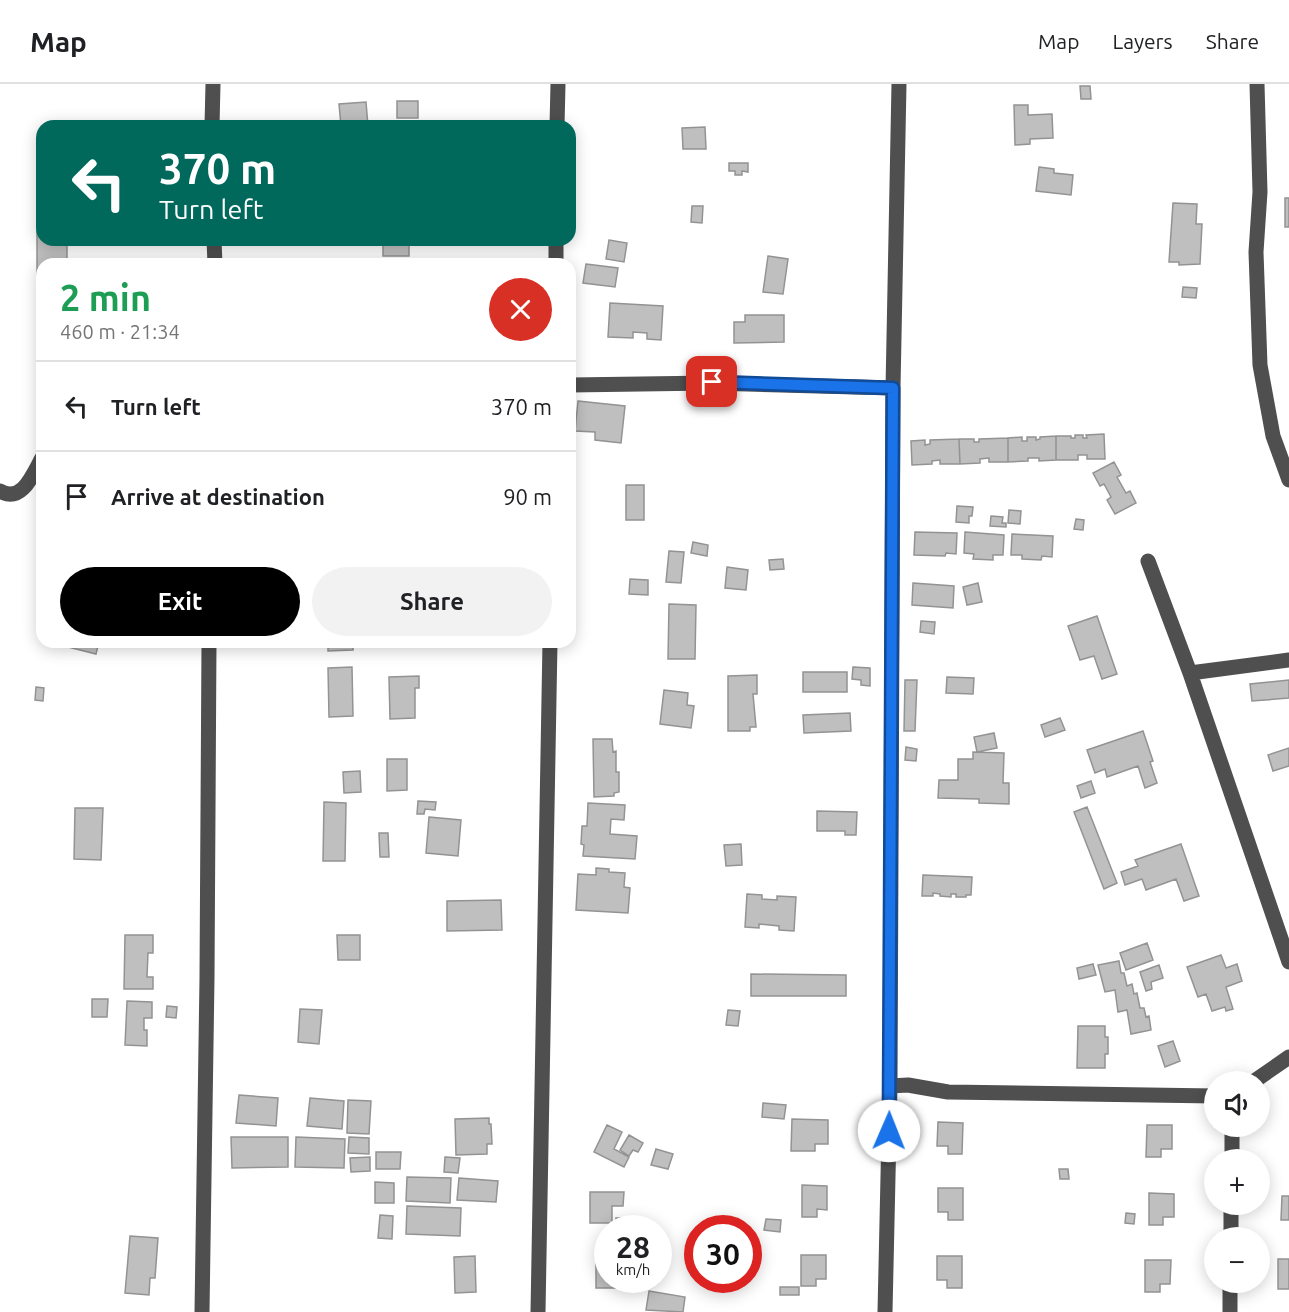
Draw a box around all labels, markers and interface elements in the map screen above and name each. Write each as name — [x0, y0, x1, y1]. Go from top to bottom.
text: Map — [30, 26, 87, 57]
text: Map — [1038, 29, 1079, 53]
text: Layers — [1112, 29, 1173, 53]
text: Share — [1206, 29, 1259, 53]
icon: left — [60, 144, 138, 222]
text: 370 m — [159, 145, 276, 192]
text: Turn left — [159, 194, 263, 224]
text: 2 min — [60, 277, 151, 318]
button: close — [489, 278, 552, 341]
text: 460 m · 21:34 — [60, 320, 180, 343]
pin — [686, 356, 737, 407]
icon: arrive — [695, 365, 728, 398]
icon: left — [60, 390, 93, 423]
text: Turn left — [111, 394, 201, 419]
text: 370 m — [491, 394, 552, 419]
icon: arrive — [60, 480, 93, 513]
text: Arrive at destination — [111, 484, 325, 509]
text: 90 m — [503, 484, 552, 509]
button: Exit — [60, 567, 300, 636]
button: Share — [312, 567, 552, 636]
map controls — [1204, 1071, 1270, 1293]
button: sound — [1204, 1071, 1270, 1137]
position arrow — [857, 1099, 921, 1163]
button: + — [1204, 1149, 1270, 1215]
speed limit sign: 30 — [684, 1215, 762, 1293]
button: − — [1204, 1227, 1270, 1293]
text: 28 — [616, 1230, 650, 1264]
text: km/h — [616, 1261, 650, 1278]

